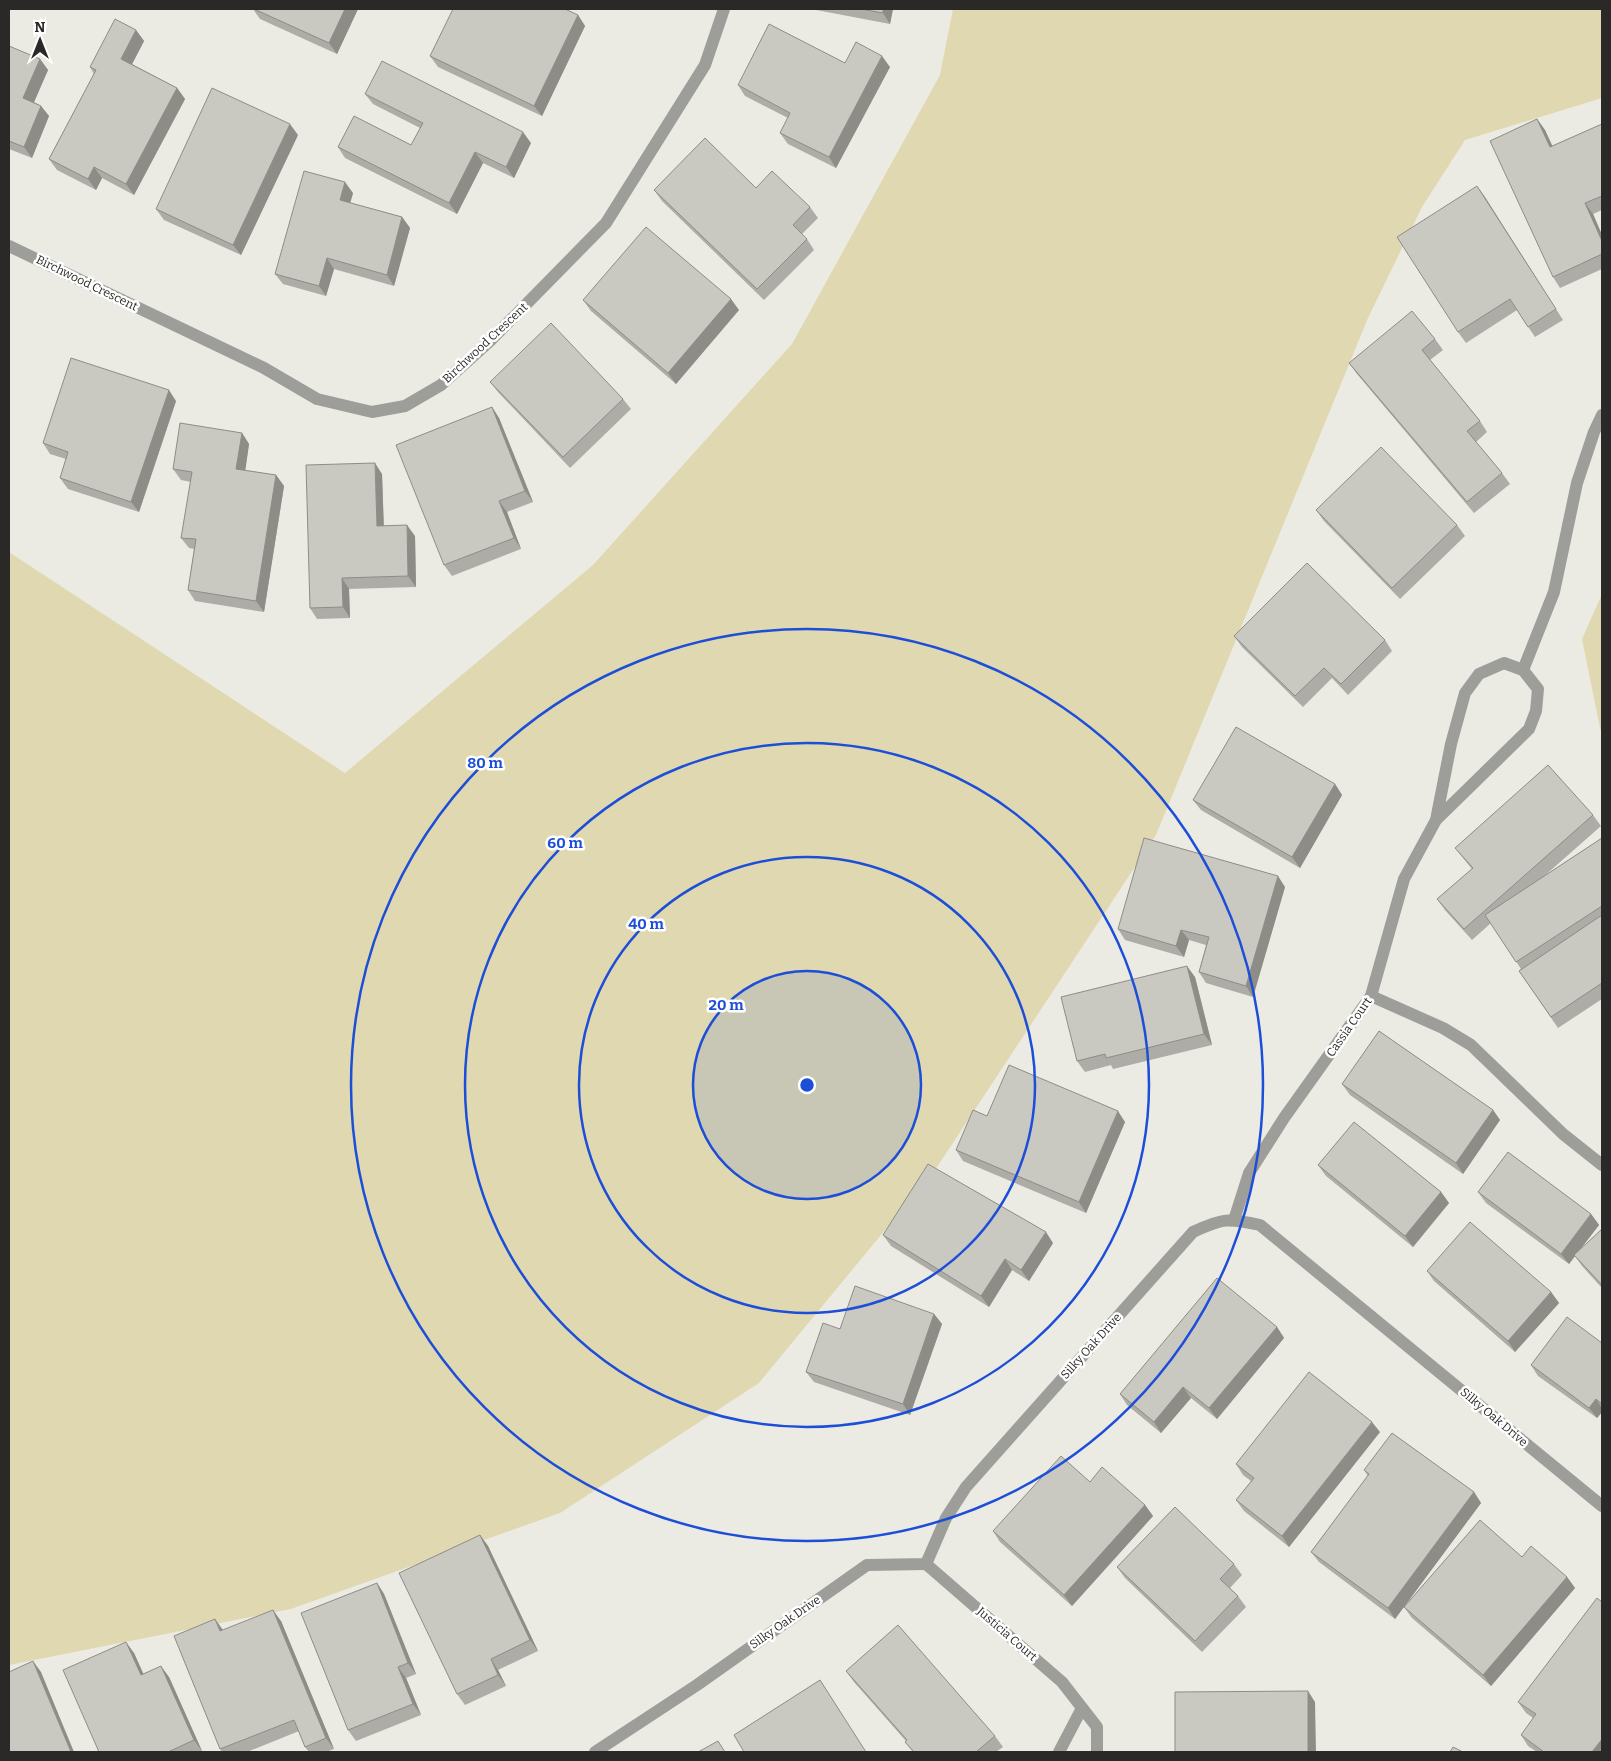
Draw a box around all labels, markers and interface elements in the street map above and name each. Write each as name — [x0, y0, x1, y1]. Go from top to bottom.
north arrow — [15, 15, 65, 65]
text: N — [35, 19, 46, 36]
street label: Birchwood Crescent — [34, 252, 141, 314]
street label: Birchwood Crescent — [440, 300, 531, 386]
text: 80 m — [467, 754, 503, 772]
text: 60 m — [547, 834, 583, 852]
text: 40 m — [628, 915, 665, 933]
street label: Cassia Court — [1323, 994, 1375, 1059]
text: 20 m — [709, 996, 744, 1014]
centre of rings — [798, 1076, 816, 1094]
street label: Silky Oak Drive — [1058, 1310, 1124, 1382]
street label: Silky Oak Drive — [1458, 1385, 1530, 1449]
street label: Silky Oak Drive — [747, 1592, 823, 1652]
street label: Justicia Court — [973, 1604, 1040, 1664]

